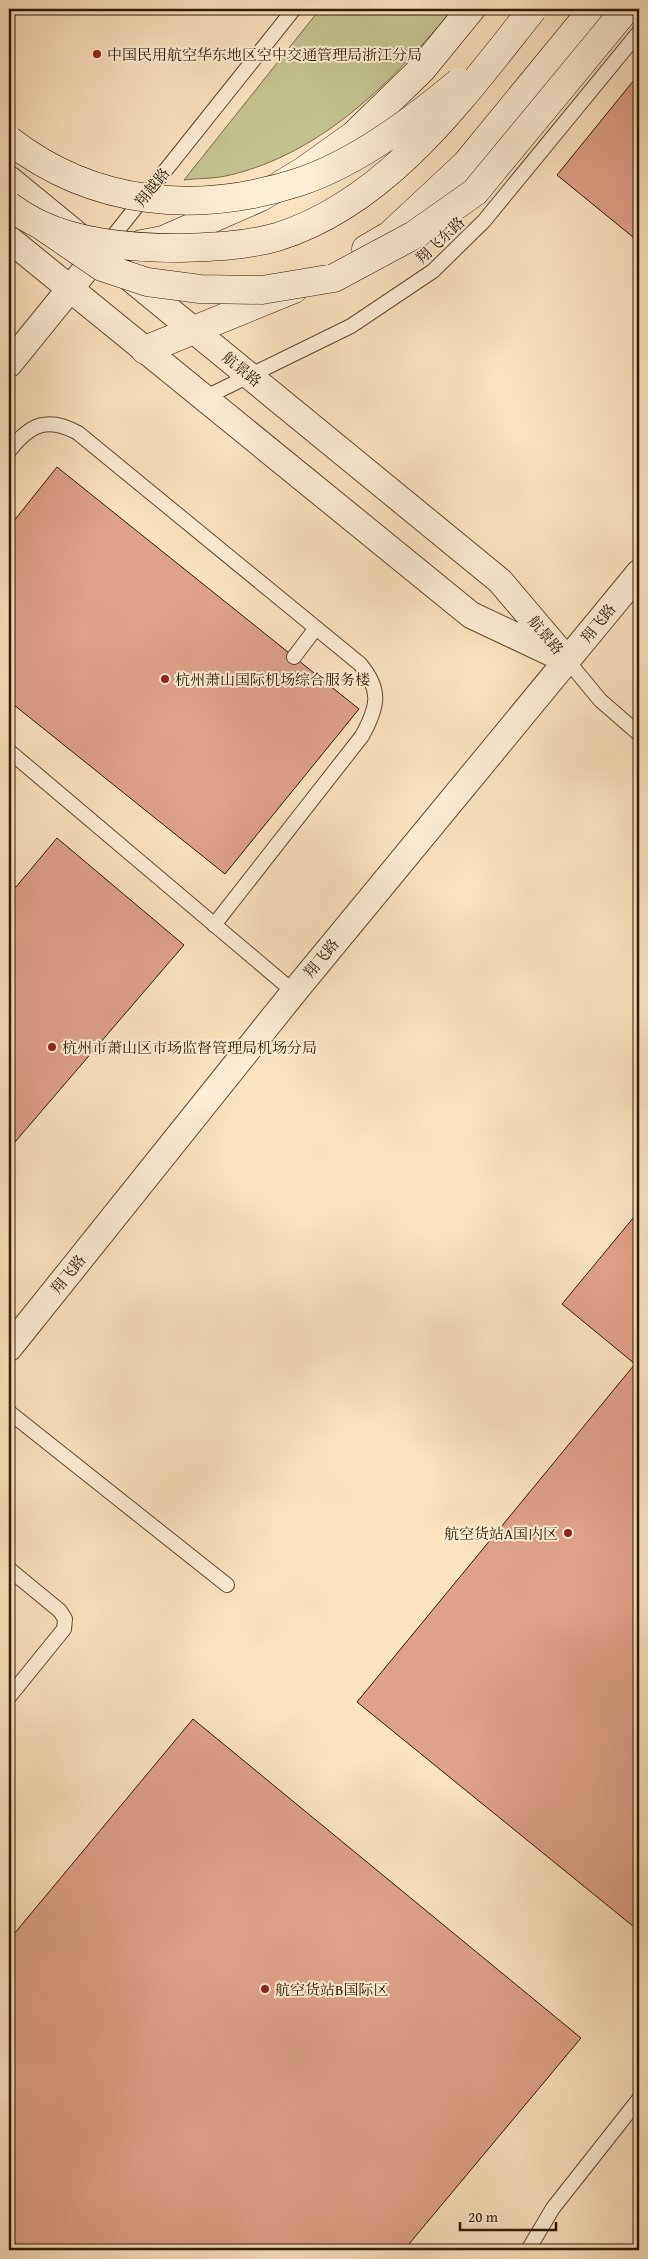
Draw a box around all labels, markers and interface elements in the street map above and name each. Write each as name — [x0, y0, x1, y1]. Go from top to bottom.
place label: 中国民用航空华东地区空中交通管理局浙江分局 — [107, 44, 422, 65]
marker: 中国民用航空华东地区空中交通管理局浙江分局 — [91, 48, 103, 60]
street label: 翔越路 — [130, 163, 174, 211]
street label: 翔飞东路 — [411, 212, 469, 268]
street label: 航景路 — [218, 347, 266, 391]
street label: 翔飞路 — [576, 599, 620, 647]
street label: 航景路 — [523, 611, 569, 659]
place label: 杭州萧山国际机场综合服务楼 — [175, 669, 370, 690]
marker: 杭州萧山国际机场综合服务楼 — [159, 673, 171, 685]
street label: 翔飞路 — [298, 934, 344, 982]
place label: 杭州市萧山区市场监督管理局机场分局 — [62, 1037, 317, 1058]
marker: 杭州市萧山区市场监督管理局机场分局 — [46, 1041, 58, 1053]
street label: 翔飞路 — [46, 1250, 90, 1298]
place label: 航空货站A国内区 — [444, 1523, 558, 1544]
marker: 航空货站A国内区 — [562, 1527, 574, 1539]
place label: 航空货站B国际区 — [275, 1979, 389, 2000]
marker: 航空货站B国际区 — [259, 1983, 271, 1995]
scale bar — [460, 2199, 557, 2231]
text: 20 m — [468, 2206, 499, 2227]

